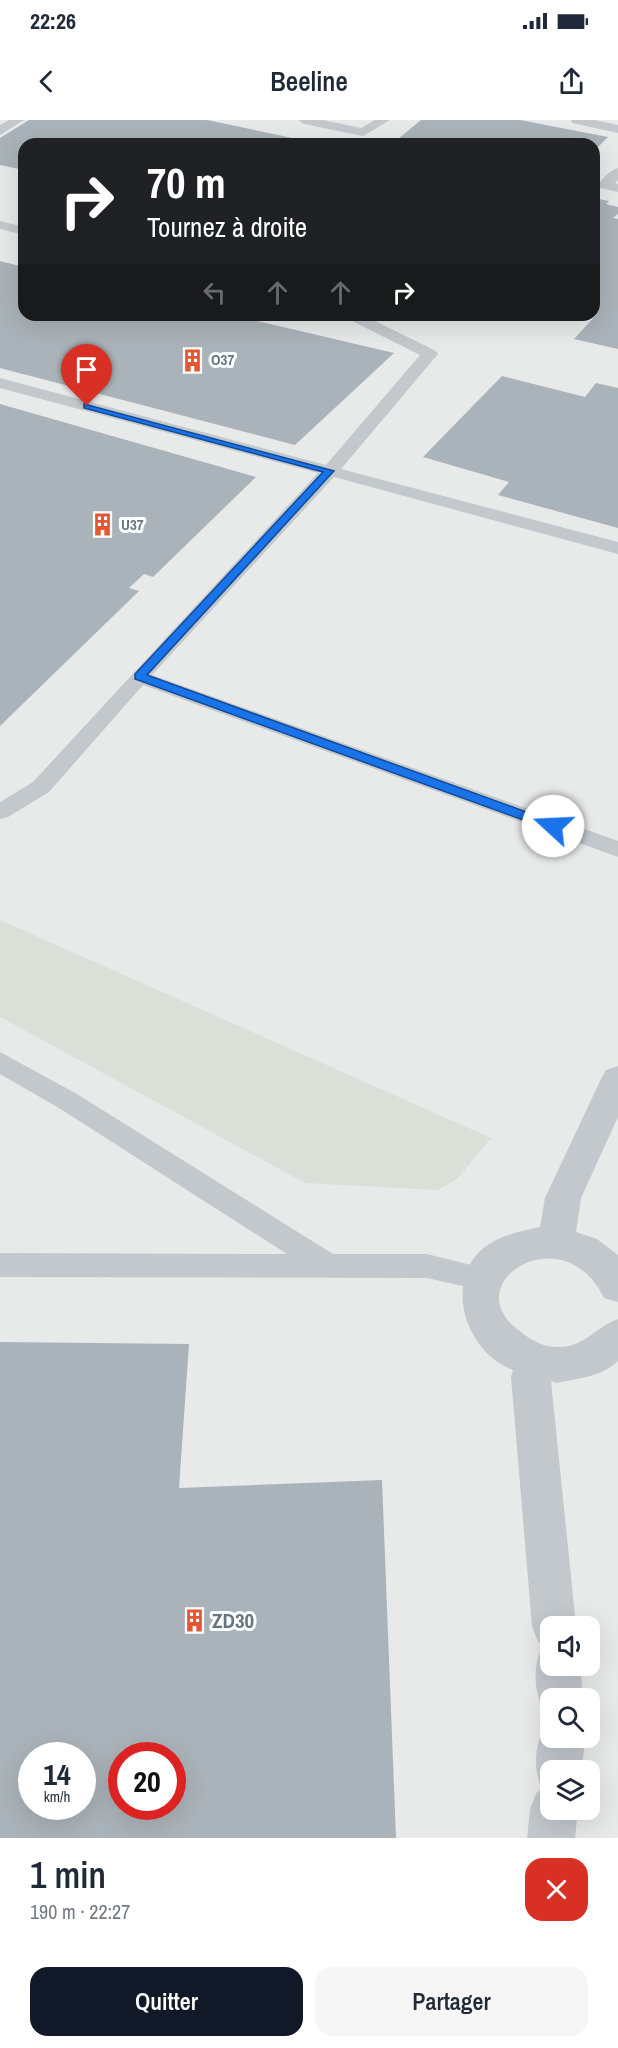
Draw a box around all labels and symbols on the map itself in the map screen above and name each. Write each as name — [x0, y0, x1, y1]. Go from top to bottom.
pin — [61, 344, 112, 406]
building icon: O37 — [180, 347, 206, 373]
place label: O37 — [211, 349, 234, 370]
building icon: U37 — [90, 512, 116, 538]
place label: U37 — [121, 514, 144, 535]
position arrow — [521, 794, 585, 858]
place label: ZD30 — [212, 1606, 254, 1635]
building icon: ZD30 — [181, 1608, 207, 1634]
speed limit sign: 20 — [108, 1742, 186, 1820]

